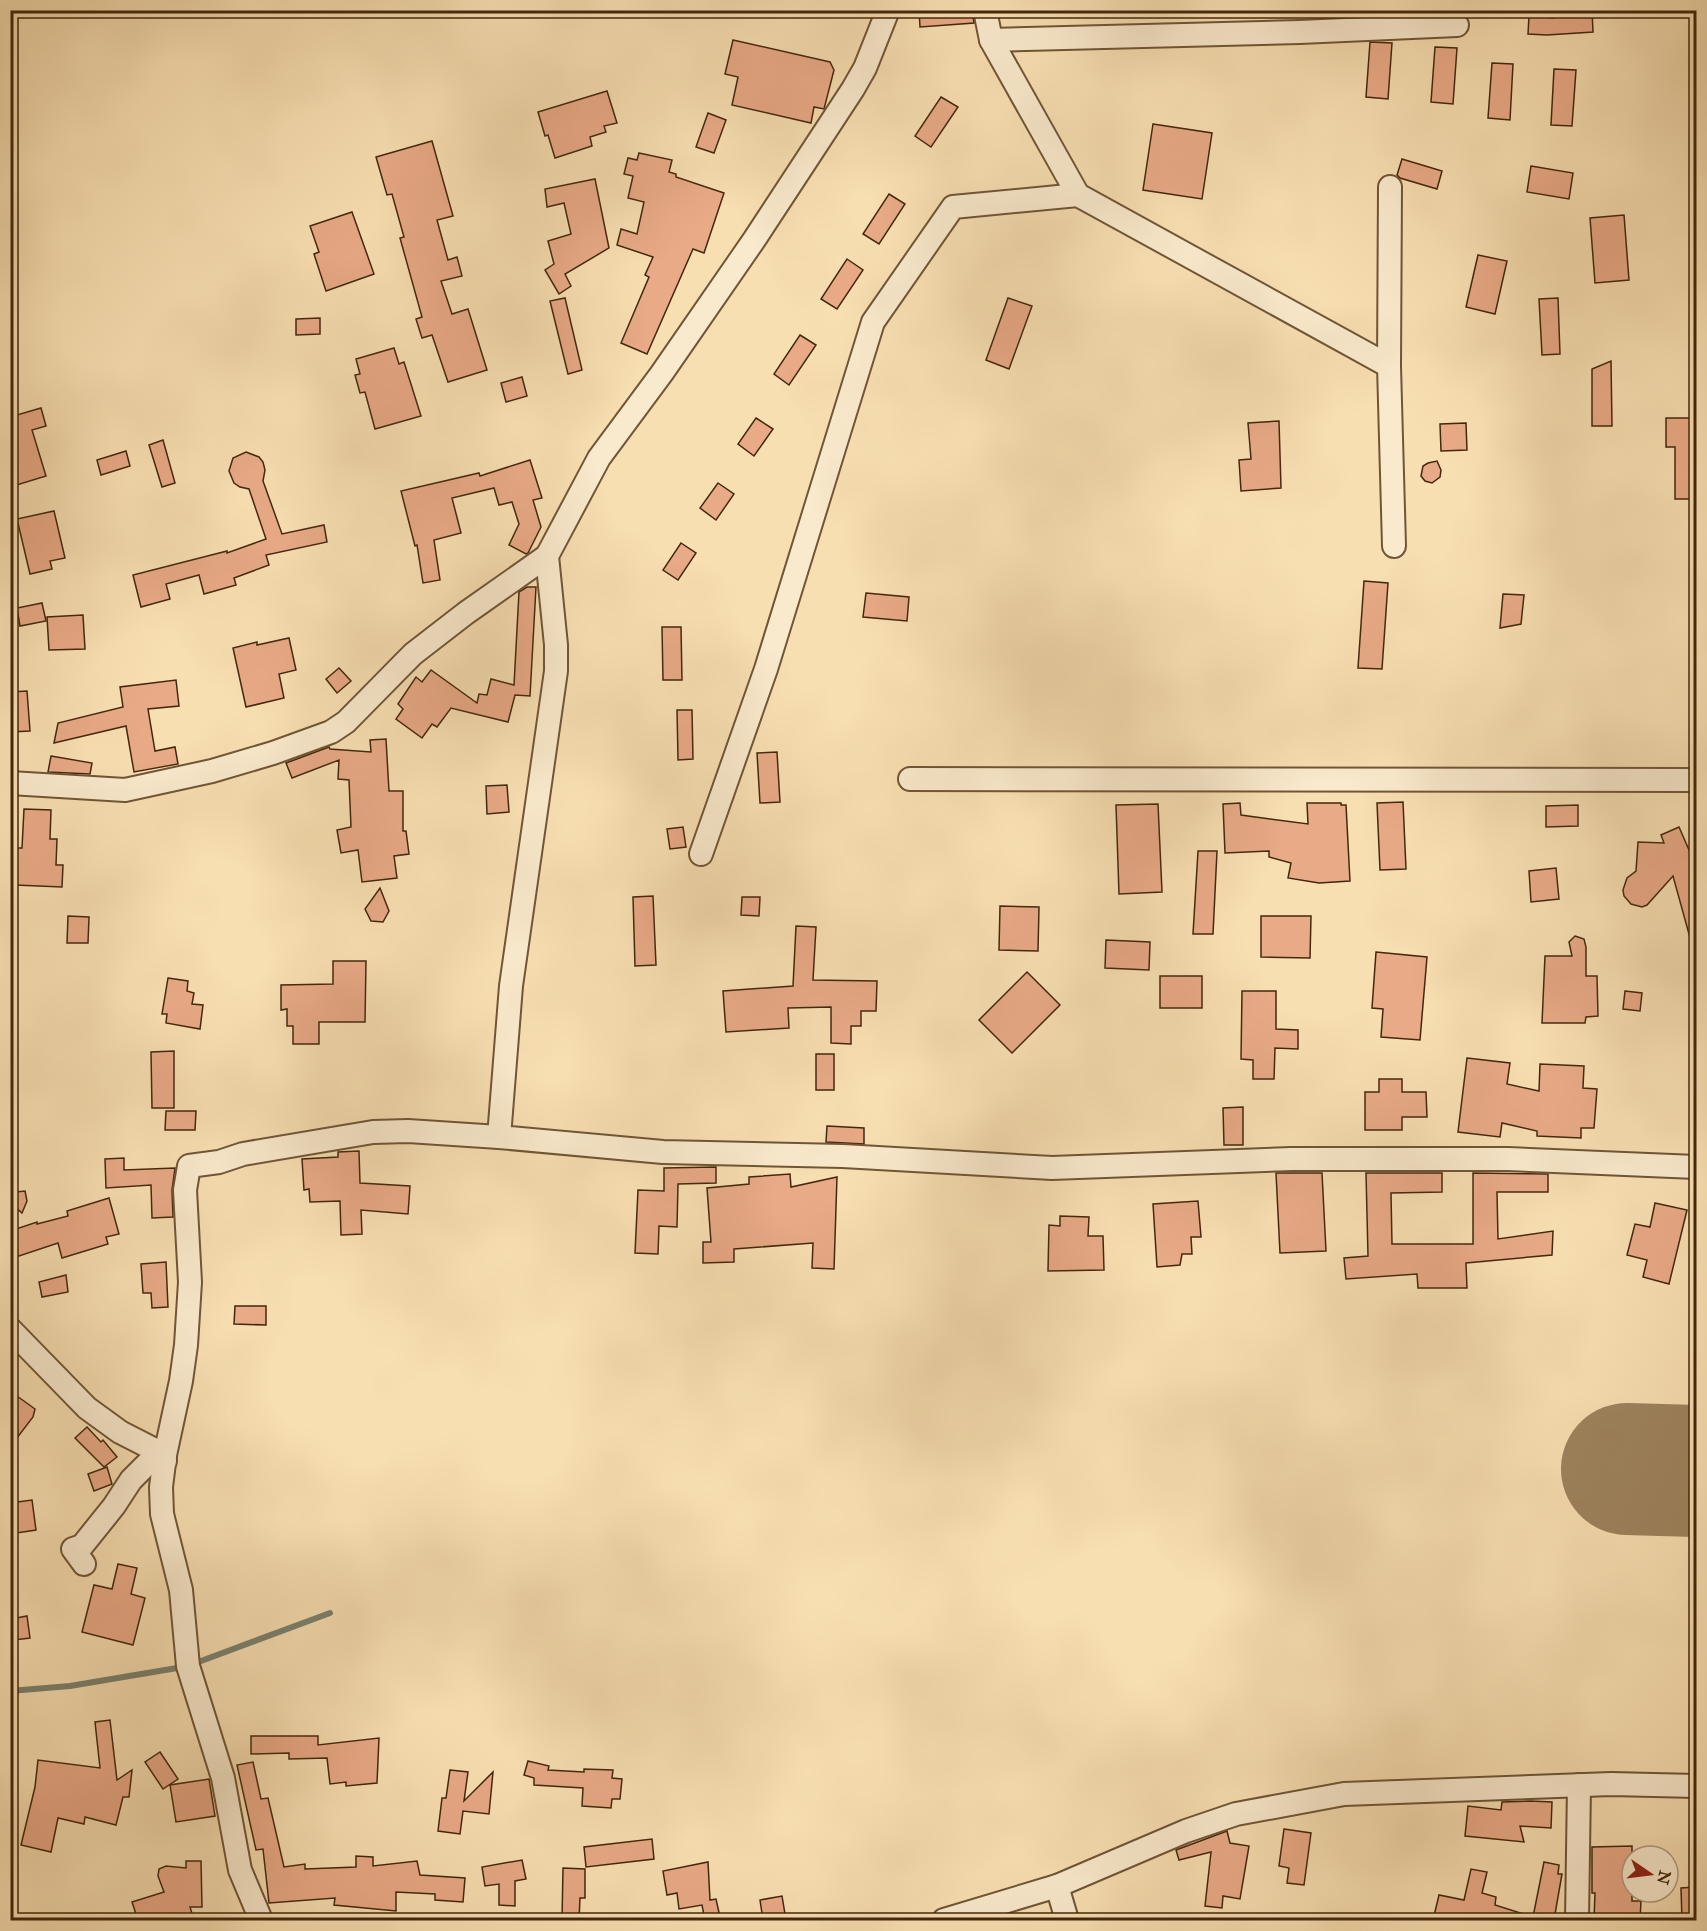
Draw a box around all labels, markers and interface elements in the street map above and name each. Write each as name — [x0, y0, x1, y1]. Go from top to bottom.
north arrow — [1620, 1844, 1680, 1904]
text: N — [1653, 1869, 1675, 1887]

